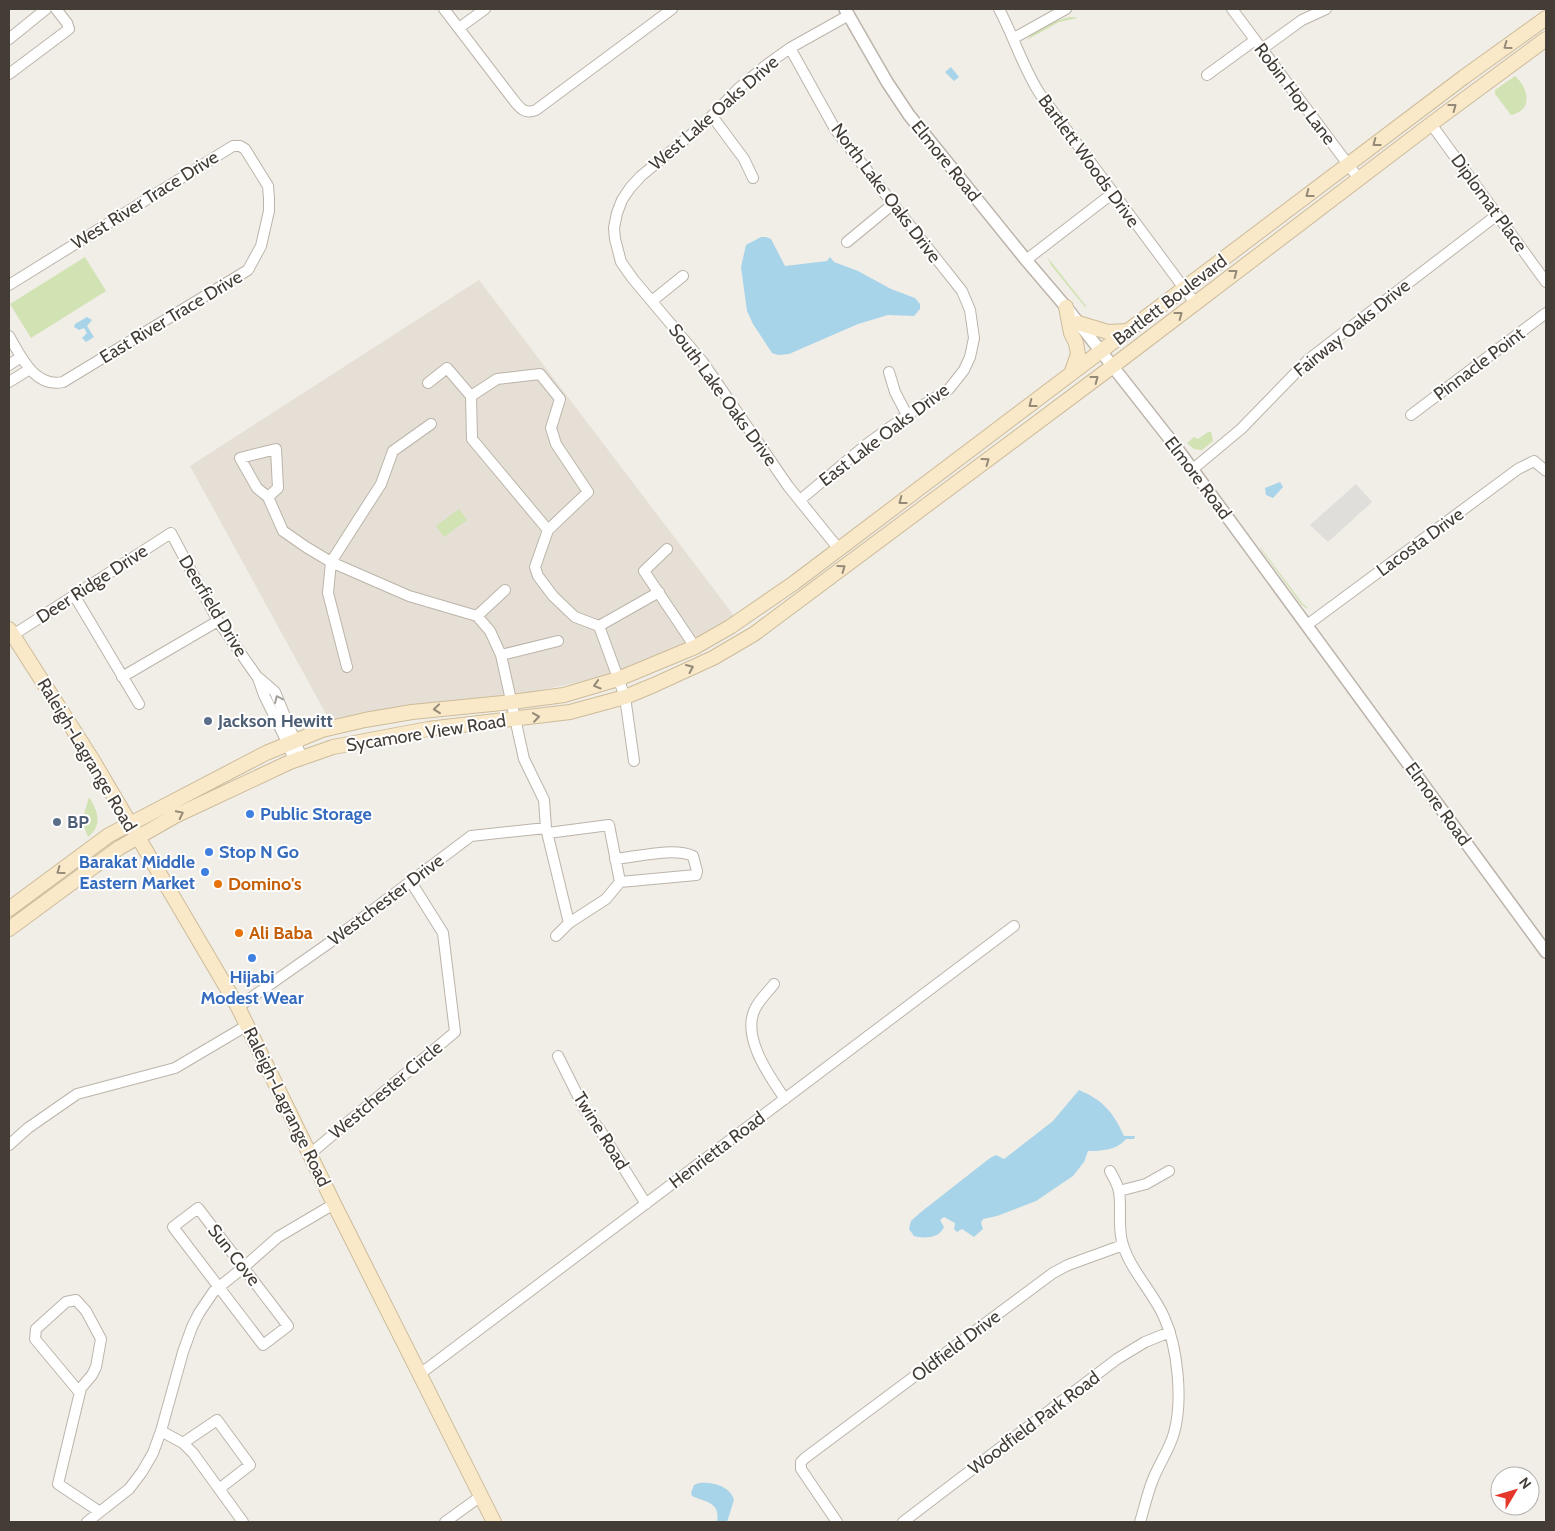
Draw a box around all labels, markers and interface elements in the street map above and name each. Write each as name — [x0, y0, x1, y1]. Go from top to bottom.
street label: Robin Hop Lane — [1250, 39, 1340, 149]
one-way arrow — [1503, 40, 1513, 49]
street label: West Lake Oaks Drive — [645, 51, 783, 175]
street label: Bartlett Woods Drive — [1033, 90, 1145, 232]
one-way arrow — [1447, 105, 1456, 113]
street label: Elmore Road — [907, 116, 985, 206]
street label: North Lake Oaks Drive — [826, 119, 946, 267]
one-way arrow — [1372, 137, 1382, 146]
street label: West River Trace Drive — [67, 146, 223, 254]
street label: Diplomat Place — [1446, 150, 1532, 256]
one-way arrow — [1306, 189, 1315, 197]
street label: Bartlett Boulevard — [1109, 250, 1231, 350]
street label: East River Trace Drive — [96, 266, 246, 368]
one-way arrow — [1228, 271, 1237, 279]
street label: Fairway Oaks Drive — [1289, 274, 1415, 382]
one-way arrow — [1173, 312, 1183, 321]
street label: South Lake Oaks Drive — [664, 320, 782, 470]
street label: Pinnacle Point — [1429, 323, 1529, 405]
one-way arrow — [1089, 377, 1098, 385]
street label: East Lake Oaks Drive — [815, 379, 953, 491]
one-way arrow — [1029, 398, 1038, 406]
street label: Elmore Road — [1160, 432, 1236, 524]
one-way arrow — [980, 458, 989, 466]
one-way arrow — [898, 495, 908, 504]
street label: Lacosta Drive — [1372, 503, 1468, 581]
street label: Deer Ridge Drive — [32, 540, 152, 628]
street label: Deerfield Drive — [174, 551, 252, 661]
one-way arrow — [836, 565, 845, 574]
one-way arrow — [685, 664, 694, 675]
street label: Raleigh-Lagrange Road — [32, 674, 142, 836]
one-way arrow — [593, 680, 602, 690]
one-way arrow — [274, 695, 284, 704]
one-way arrow — [432, 704, 440, 715]
place label: Jackson Hewitt — [217, 710, 333, 732]
street label: Sycamore View Road — [345, 710, 507, 756]
one-way arrow — [532, 712, 540, 723]
marker: Jackson Hewitt — [202, 715, 214, 727]
street label: Elmore Road — [1400, 758, 1476, 850]
place label: Public Storage — [260, 803, 372, 825]
marker: Public Storage — [244, 808, 256, 820]
one-way arrow — [175, 810, 184, 820]
place label: BP — [67, 811, 89, 833]
marker: BP — [51, 816, 63, 828]
place label: Stop N Go — [219, 841, 299, 863]
marker: Stop N Go — [203, 846, 215, 858]
street label: Westchester Drive — [324, 849, 448, 951]
place label: Barakat Middle Eastern Market — [79, 851, 195, 894]
one-way arrow — [56, 865, 66, 874]
marker: Barakat Middle Eastern Market — [199, 866, 211, 878]
place label: Domino's — [228, 873, 302, 895]
marker: Domino's — [212, 878, 224, 890]
place label: Ali Baba — [249, 922, 313, 944]
marker: Ali Baba — [233, 927, 245, 939]
marker: Hijabi Modest Wear — [246, 952, 258, 964]
place label: Hijabi Modest Wear — [200, 966, 304, 1009]
street label: Raleigh-Lagrange Road — [239, 1023, 335, 1191]
street label: Westchester Circle — [325, 1036, 447, 1144]
street label: Twine Road — [568, 1088, 634, 1174]
street label: Henrietta Road — [665, 1107, 769, 1193]
street label: Sun Cove — [203, 1220, 265, 1290]
street label: Oldfield Drive — [907, 1305, 1005, 1387]
street label: Woodfield Park Road — [964, 1366, 1104, 1480]
north arrow — [1490, 1466, 1540, 1516]
text: N — [1515, 1474, 1535, 1492]

